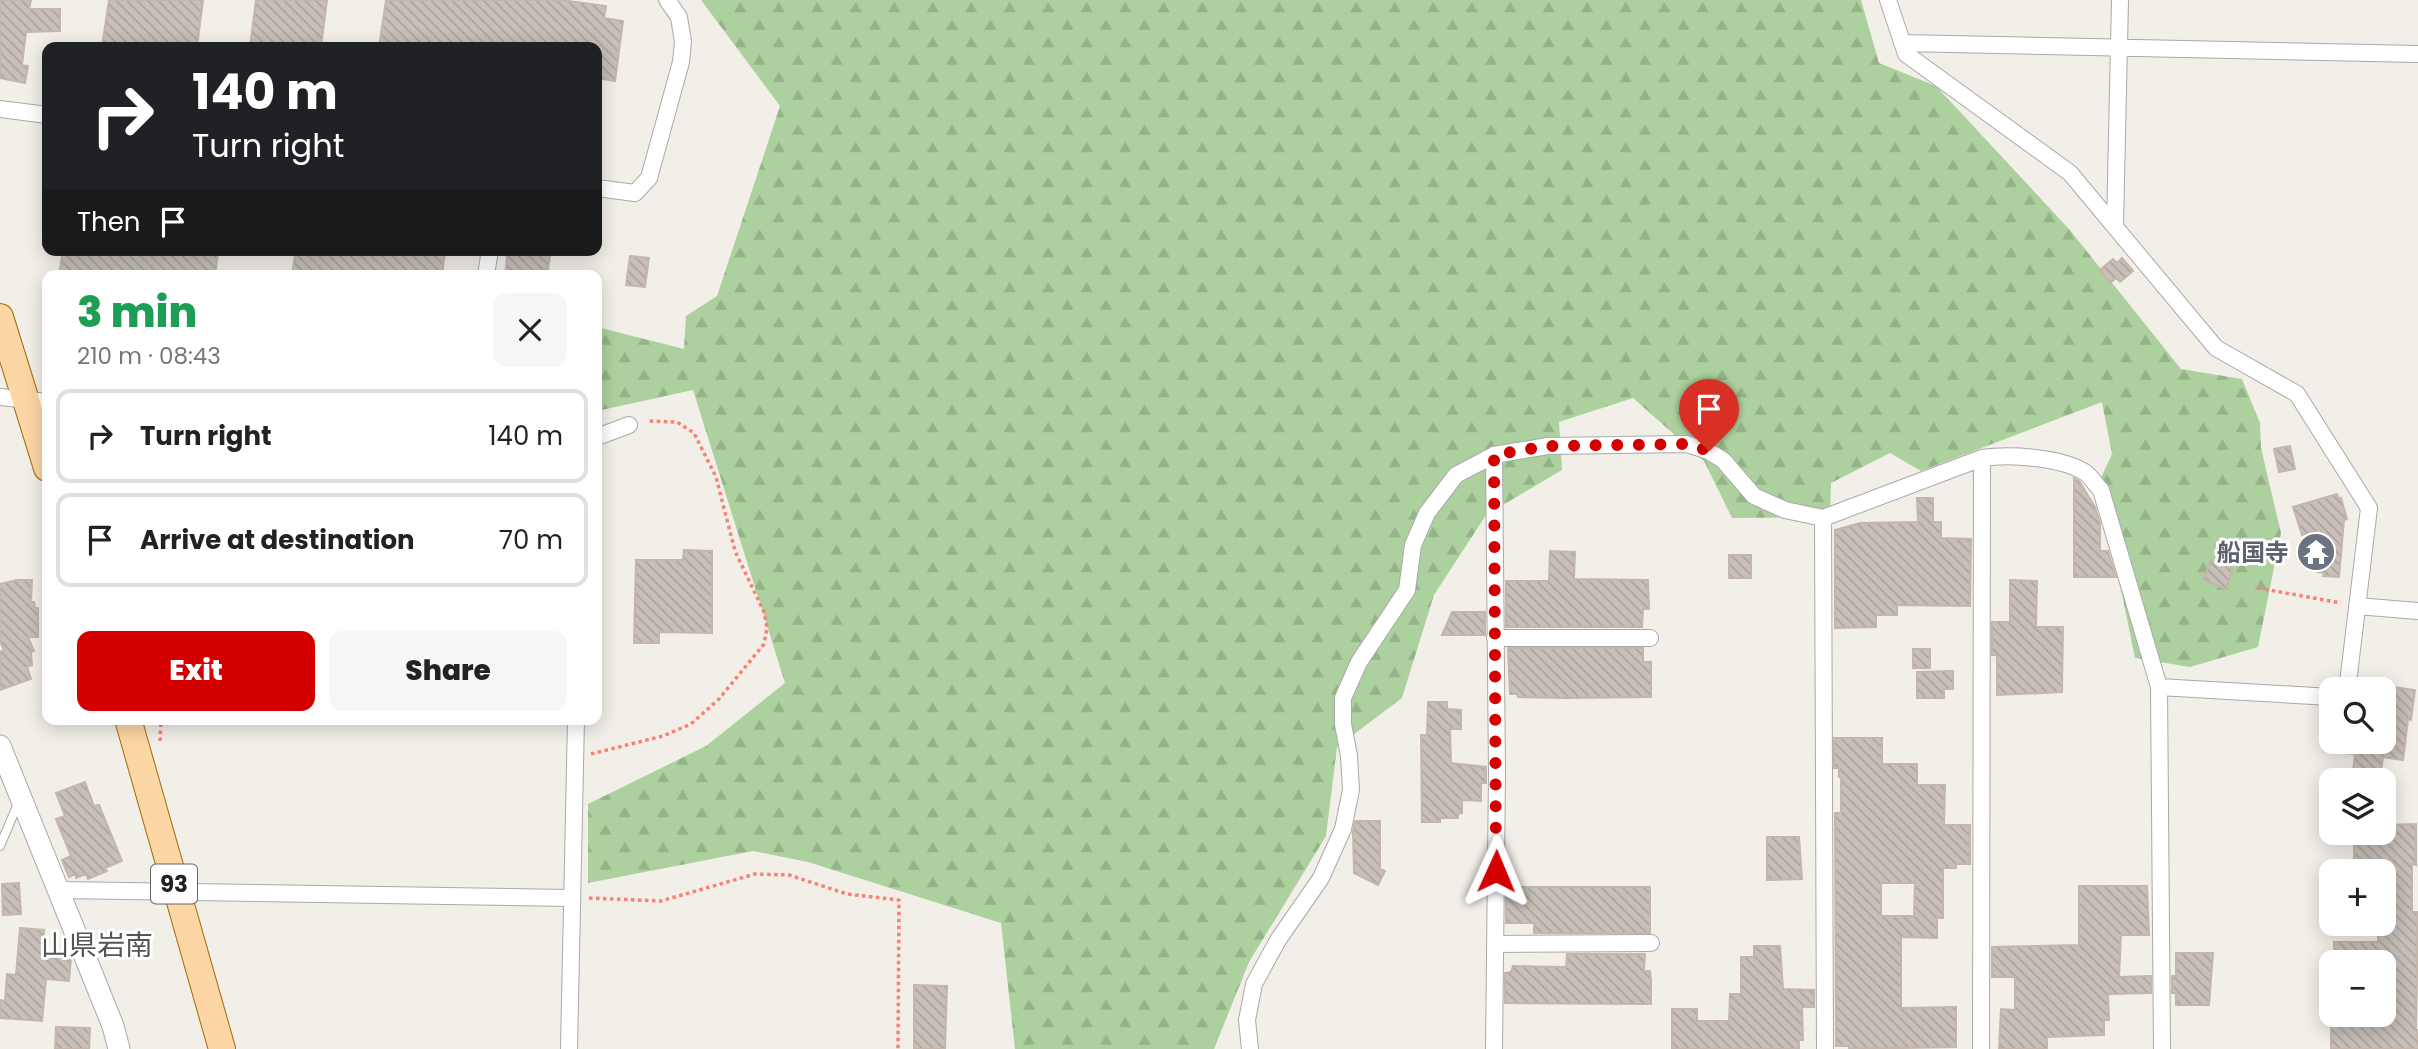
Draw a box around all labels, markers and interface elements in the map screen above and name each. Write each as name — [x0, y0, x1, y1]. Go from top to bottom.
text: 140 m — [192, 58, 338, 126]
icon: right — [77, 70, 168, 161]
text: Turn right — [192, 123, 344, 168]
icon: arrive — [154, 203, 192, 241]
text: Then — [77, 204, 140, 240]
text: 3 min — [77, 283, 197, 342]
button: close — [493, 293, 567, 367]
text: 210 m · 08:43 — [77, 340, 221, 372]
pin — [1679, 379, 1739, 451]
icon: arrive — [1690, 390, 1728, 428]
icon: right — [81, 417, 119, 455]
text: Turn right — [140, 418, 272, 454]
text: 140 m — [488, 418, 563, 454]
icon: arrive — [81, 521, 119, 559]
text: Arrive at destination — [140, 522, 415, 558]
text: 70 m — [499, 522, 563, 558]
temple icon: 船国寺 — [2295, 531, 2337, 573]
place label: 船国寺 — [2217, 536, 2289, 569]
button: Exit — [77, 631, 315, 711]
button: Share — [329, 631, 567, 711]
map controls — [2319, 677, 2396, 1027]
button: search — [2319, 677, 2396, 754]
button: layers — [2319, 768, 2396, 845]
position arrow — [1459, 834, 1533, 908]
button: + — [2319, 859, 2396, 936]
road number: 93 — [151, 864, 197, 904]
district label: 山県岩南 — [41, 926, 153, 965]
button: − — [2319, 950, 2396, 1027]

